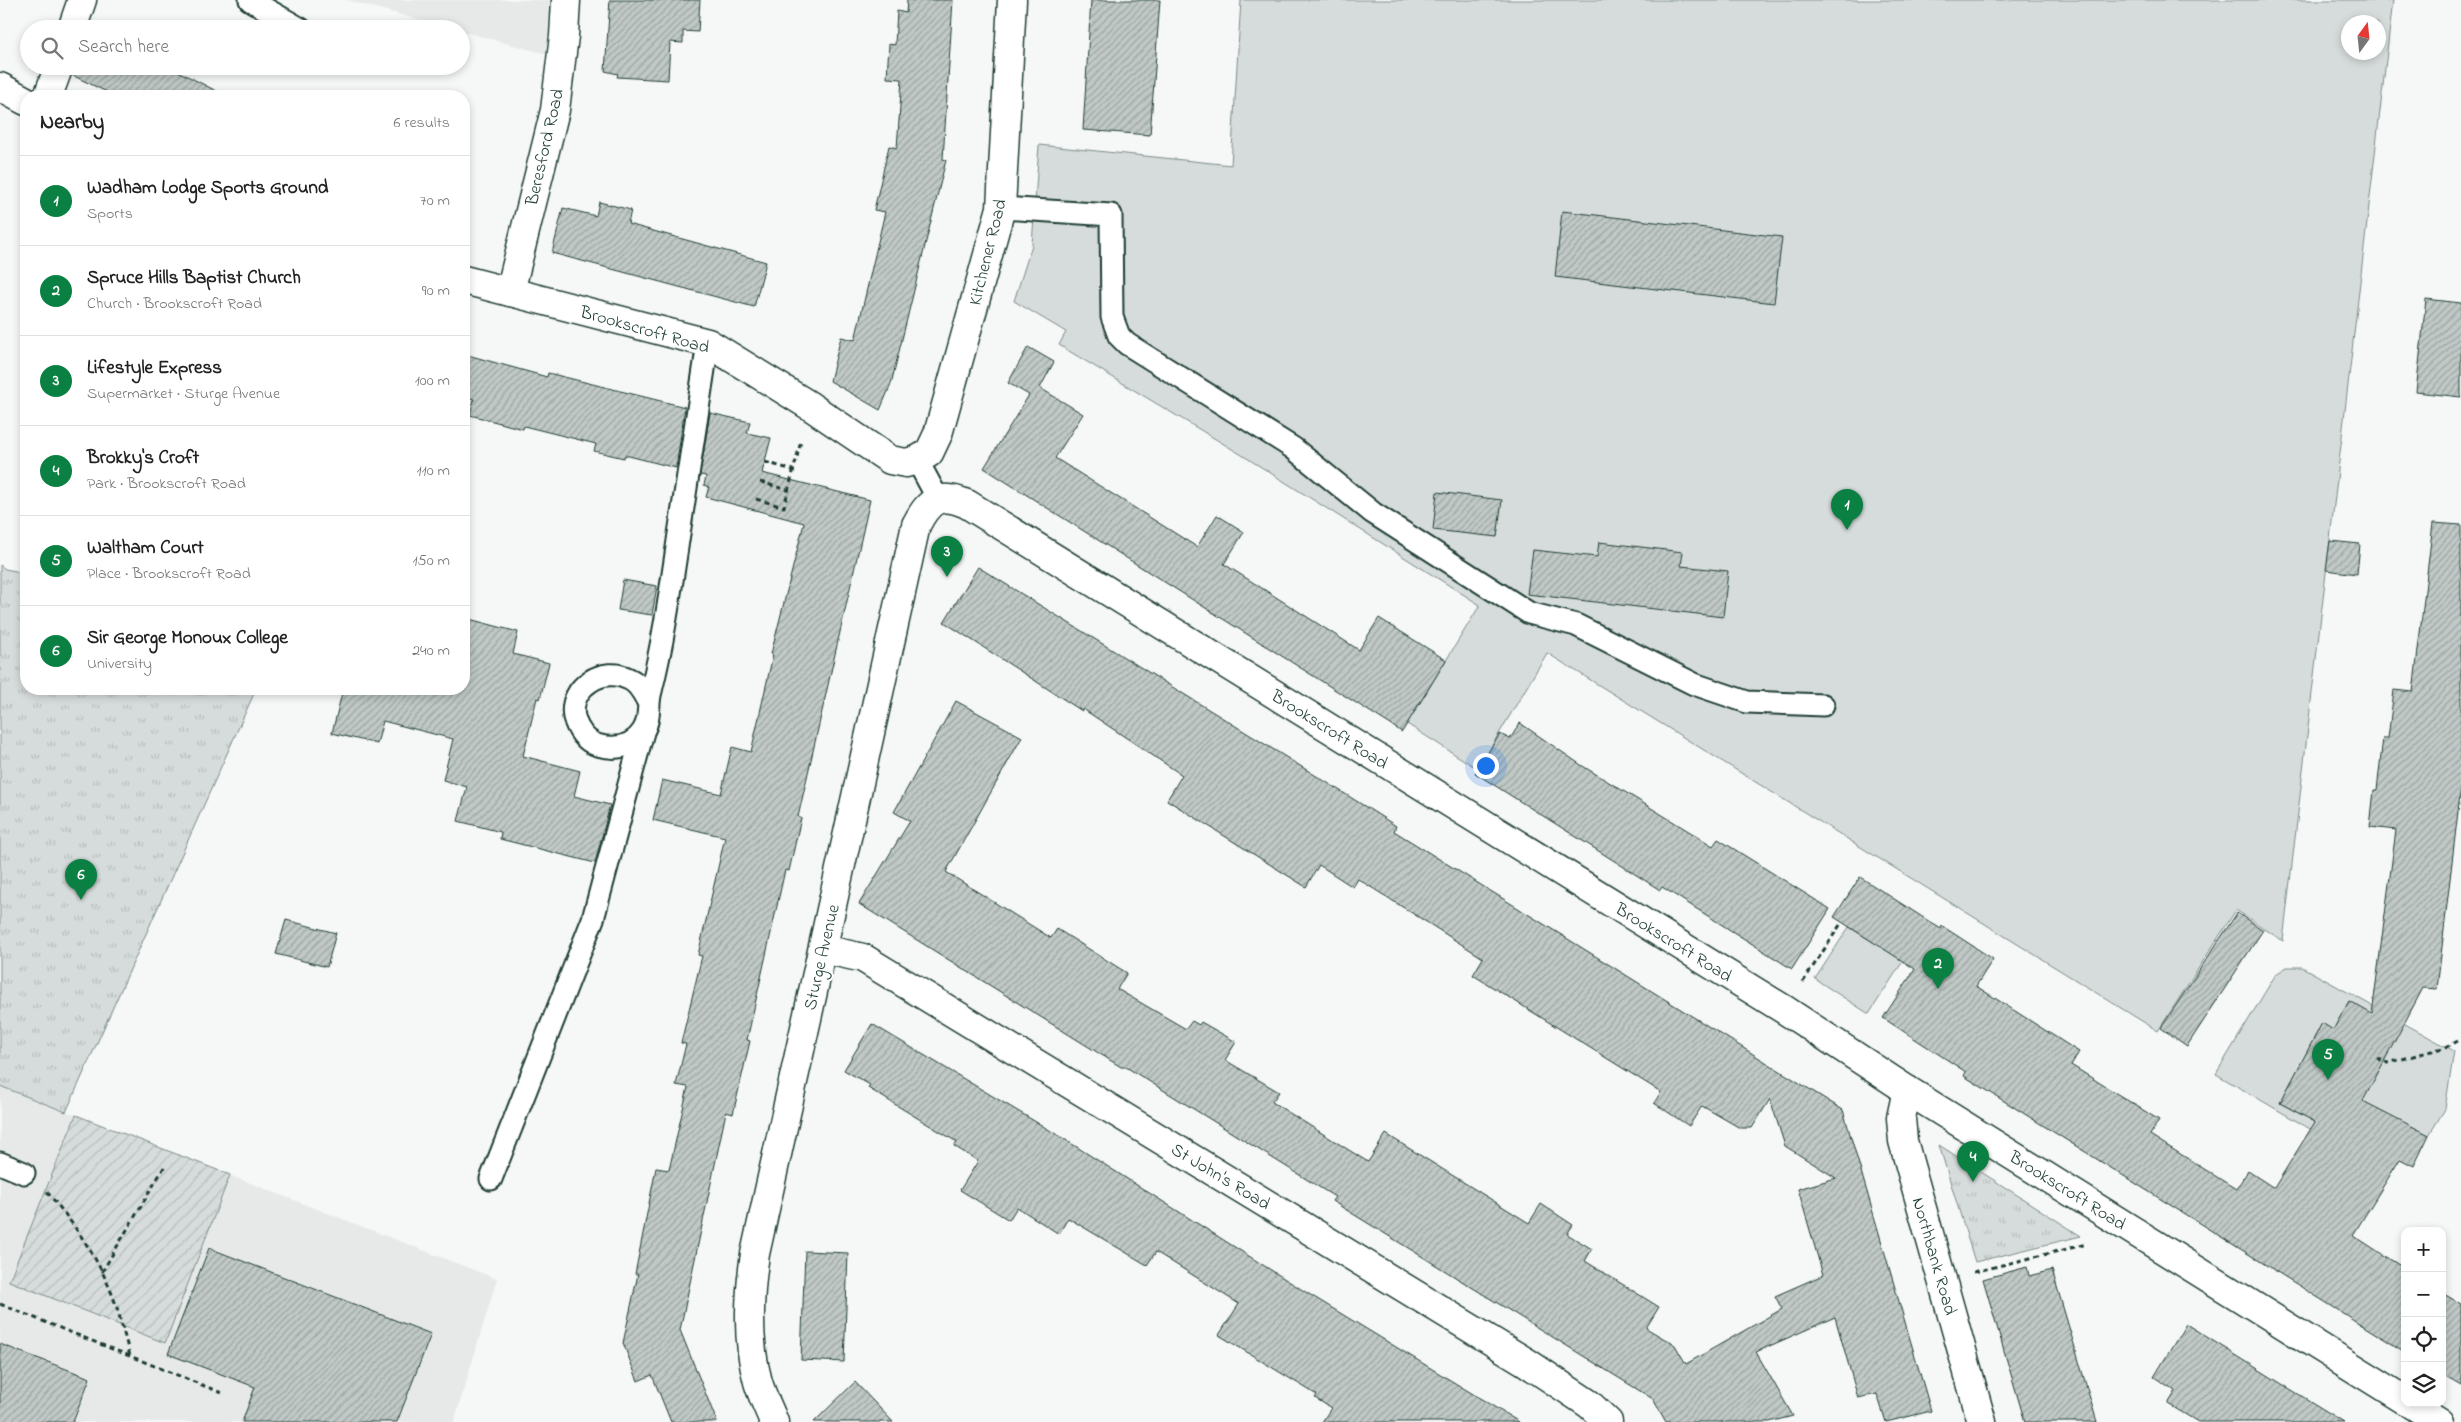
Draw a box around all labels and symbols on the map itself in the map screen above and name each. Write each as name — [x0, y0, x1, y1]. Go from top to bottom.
north arrow — [2341, 15, 2386, 60]
street label: Beresford Road — [520, 87, 572, 209]
street label: Kitchener Road — [963, 197, 1015, 308]
street label: Brookscroft Road — [576, 300, 712, 362]
pin: 1 — [1831, 489, 1863, 530]
pin: 3 — [931, 536, 963, 577]
street label: Brookscroft Road — [1265, 684, 1392, 777]
your location — [1473, 753, 1499, 779]
pin: 6 — [65, 859, 97, 900]
street label: Brookscroft Road — [1609, 897, 1736, 990]
street label: Sturge Avenue — [798, 901, 849, 1013]
pin: 2 — [1922, 948, 1954, 989]
pin: 5 — [2312, 1039, 2344, 1080]
street label: St John's Road — [1165, 1138, 1275, 1218]
pin: 4 — [1957, 1141, 1989, 1182]
street label: Brookscroft Road — [2003, 1145, 2130, 1238]
street label: Northbank Road — [1904, 1195, 1962, 1318]

